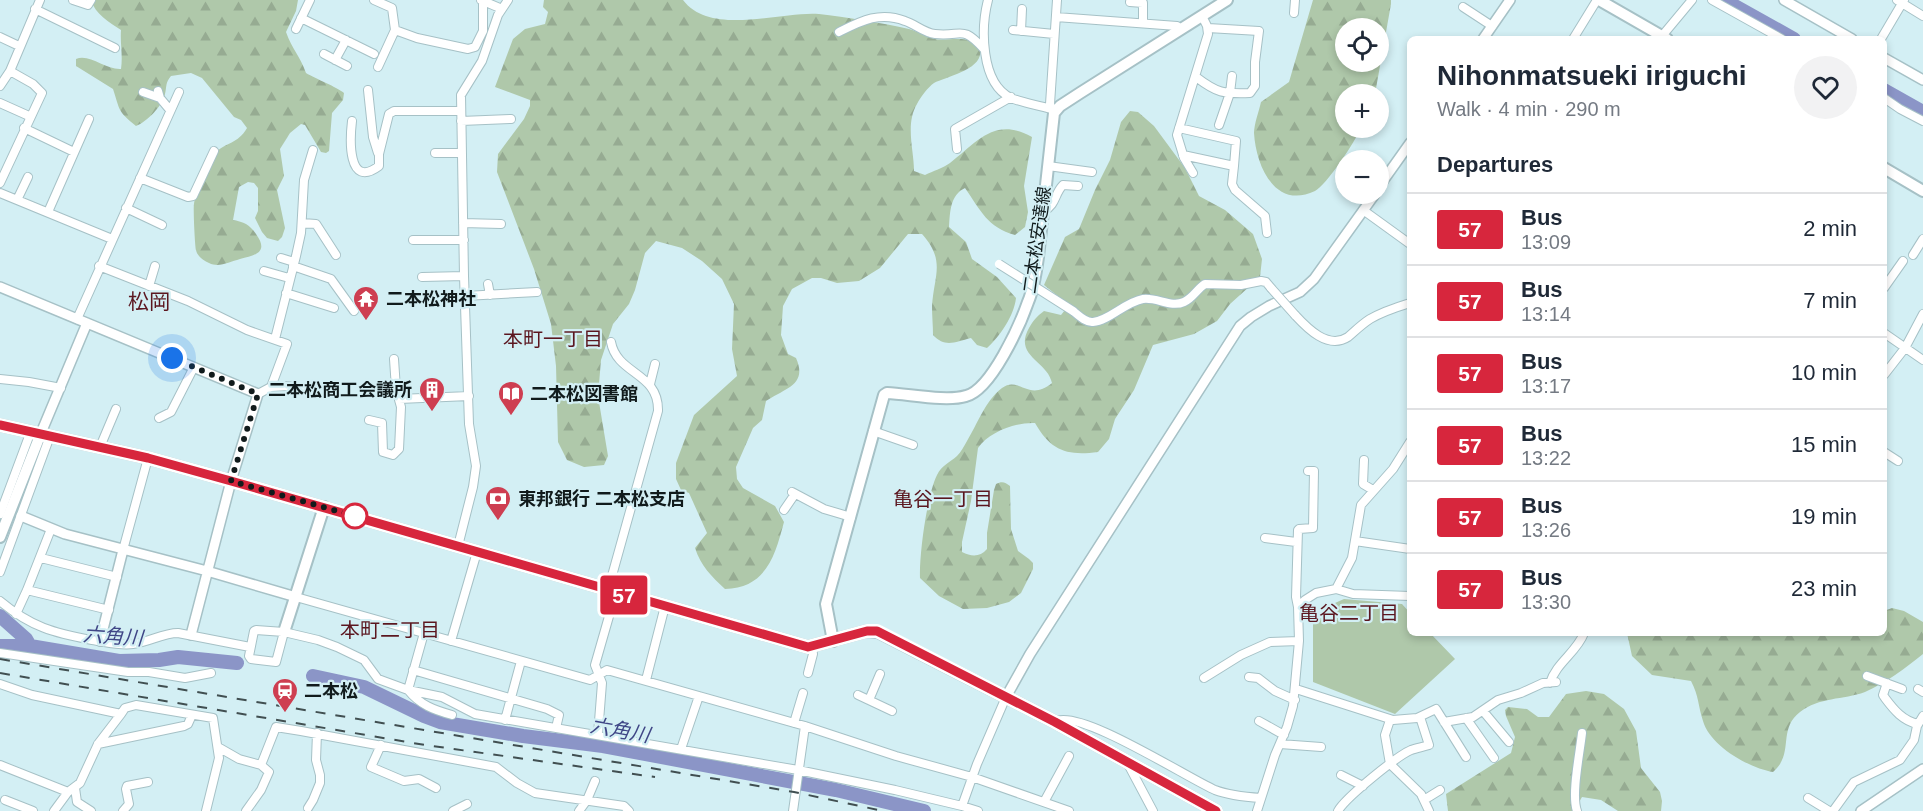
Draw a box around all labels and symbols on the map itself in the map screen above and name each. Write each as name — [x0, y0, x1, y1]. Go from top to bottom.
street label: 二本松安達線 — [1020, 185, 1054, 295]
temple icon: 二本松神社 — [351, 284, 381, 322]
place label: 二本松神社 — [386, 289, 476, 309]
district label: 松岡 — [128, 290, 170, 313]
district label: 本町一丁目 — [503, 328, 603, 350]
your location — [157, 343, 187, 373]
building icon: 二本松商工会議所 — [417, 375, 447, 413]
library icon: 二本松図書館 — [496, 379, 526, 417]
place label: 二本松商工会議所 — [268, 380, 412, 400]
place label: 二本松図書館 — [530, 384, 638, 404]
bank icon: 東邦銀行 二本松支店 — [483, 484, 513, 522]
place label: 東邦銀行 二本松支店 — [518, 488, 685, 509]
district label: 亀谷一丁目 — [893, 488, 993, 510]
unlabelled marker — [342, 503, 368, 529]
line badge: 57 — [597, 576, 651, 614]
district label: 亀谷二丁目 — [1299, 602, 1399, 624]
district label: 本町二丁目 — [340, 619, 440, 641]
water label: 六角川 — [82, 623, 146, 649]
station icon: 二本松 — [270, 676, 300, 714]
place label: 二本松 — [304, 681, 358, 701]
water label: 六角川 — [589, 714, 653, 746]

